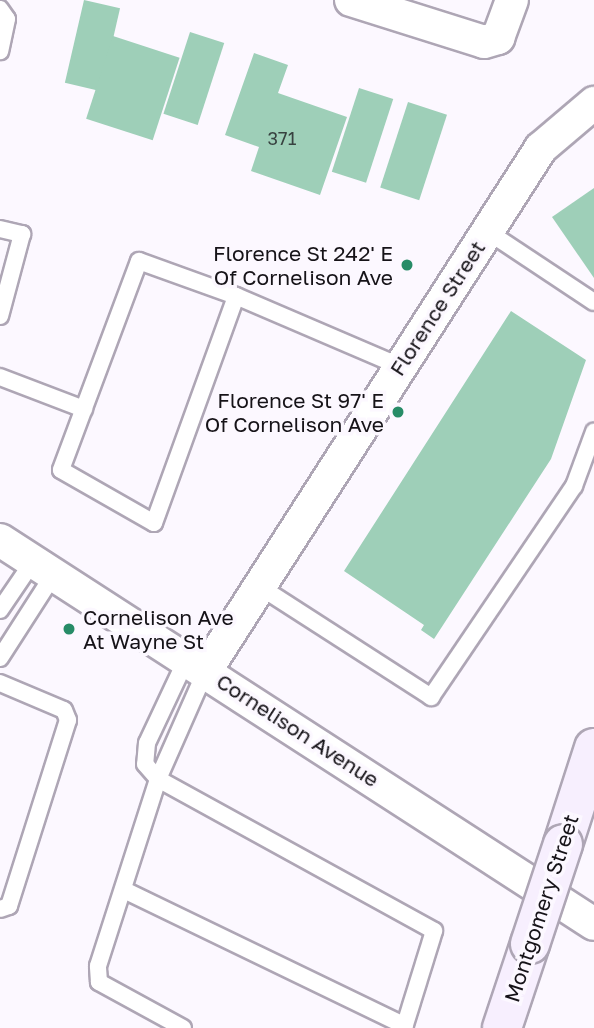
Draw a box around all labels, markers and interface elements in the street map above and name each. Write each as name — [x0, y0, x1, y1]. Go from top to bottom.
house number: 371 — [268, 127, 296, 149]
street label: Florence Street — [384, 236, 490, 380]
place label: Florence St 242' E Of Cornelison Ave — [213, 240, 393, 290]
marker: Florence St 242' E Of Cornelison Ave — [399, 257, 415, 273]
place label: Florence St 97' E Of Cornelison Ave — [205, 387, 384, 437]
marker: Florence St 97' E Of Cornelison Ave — [390, 404, 406, 420]
place label: Cornelison Ave At Wayne St — [83, 604, 234, 654]
marker: Cornelison Ave At Wayne St — [61, 621, 77, 637]
street label: Cornelison Avenue — [212, 668, 384, 792]
street label: Montgomery Street — [499, 811, 583, 1005]

